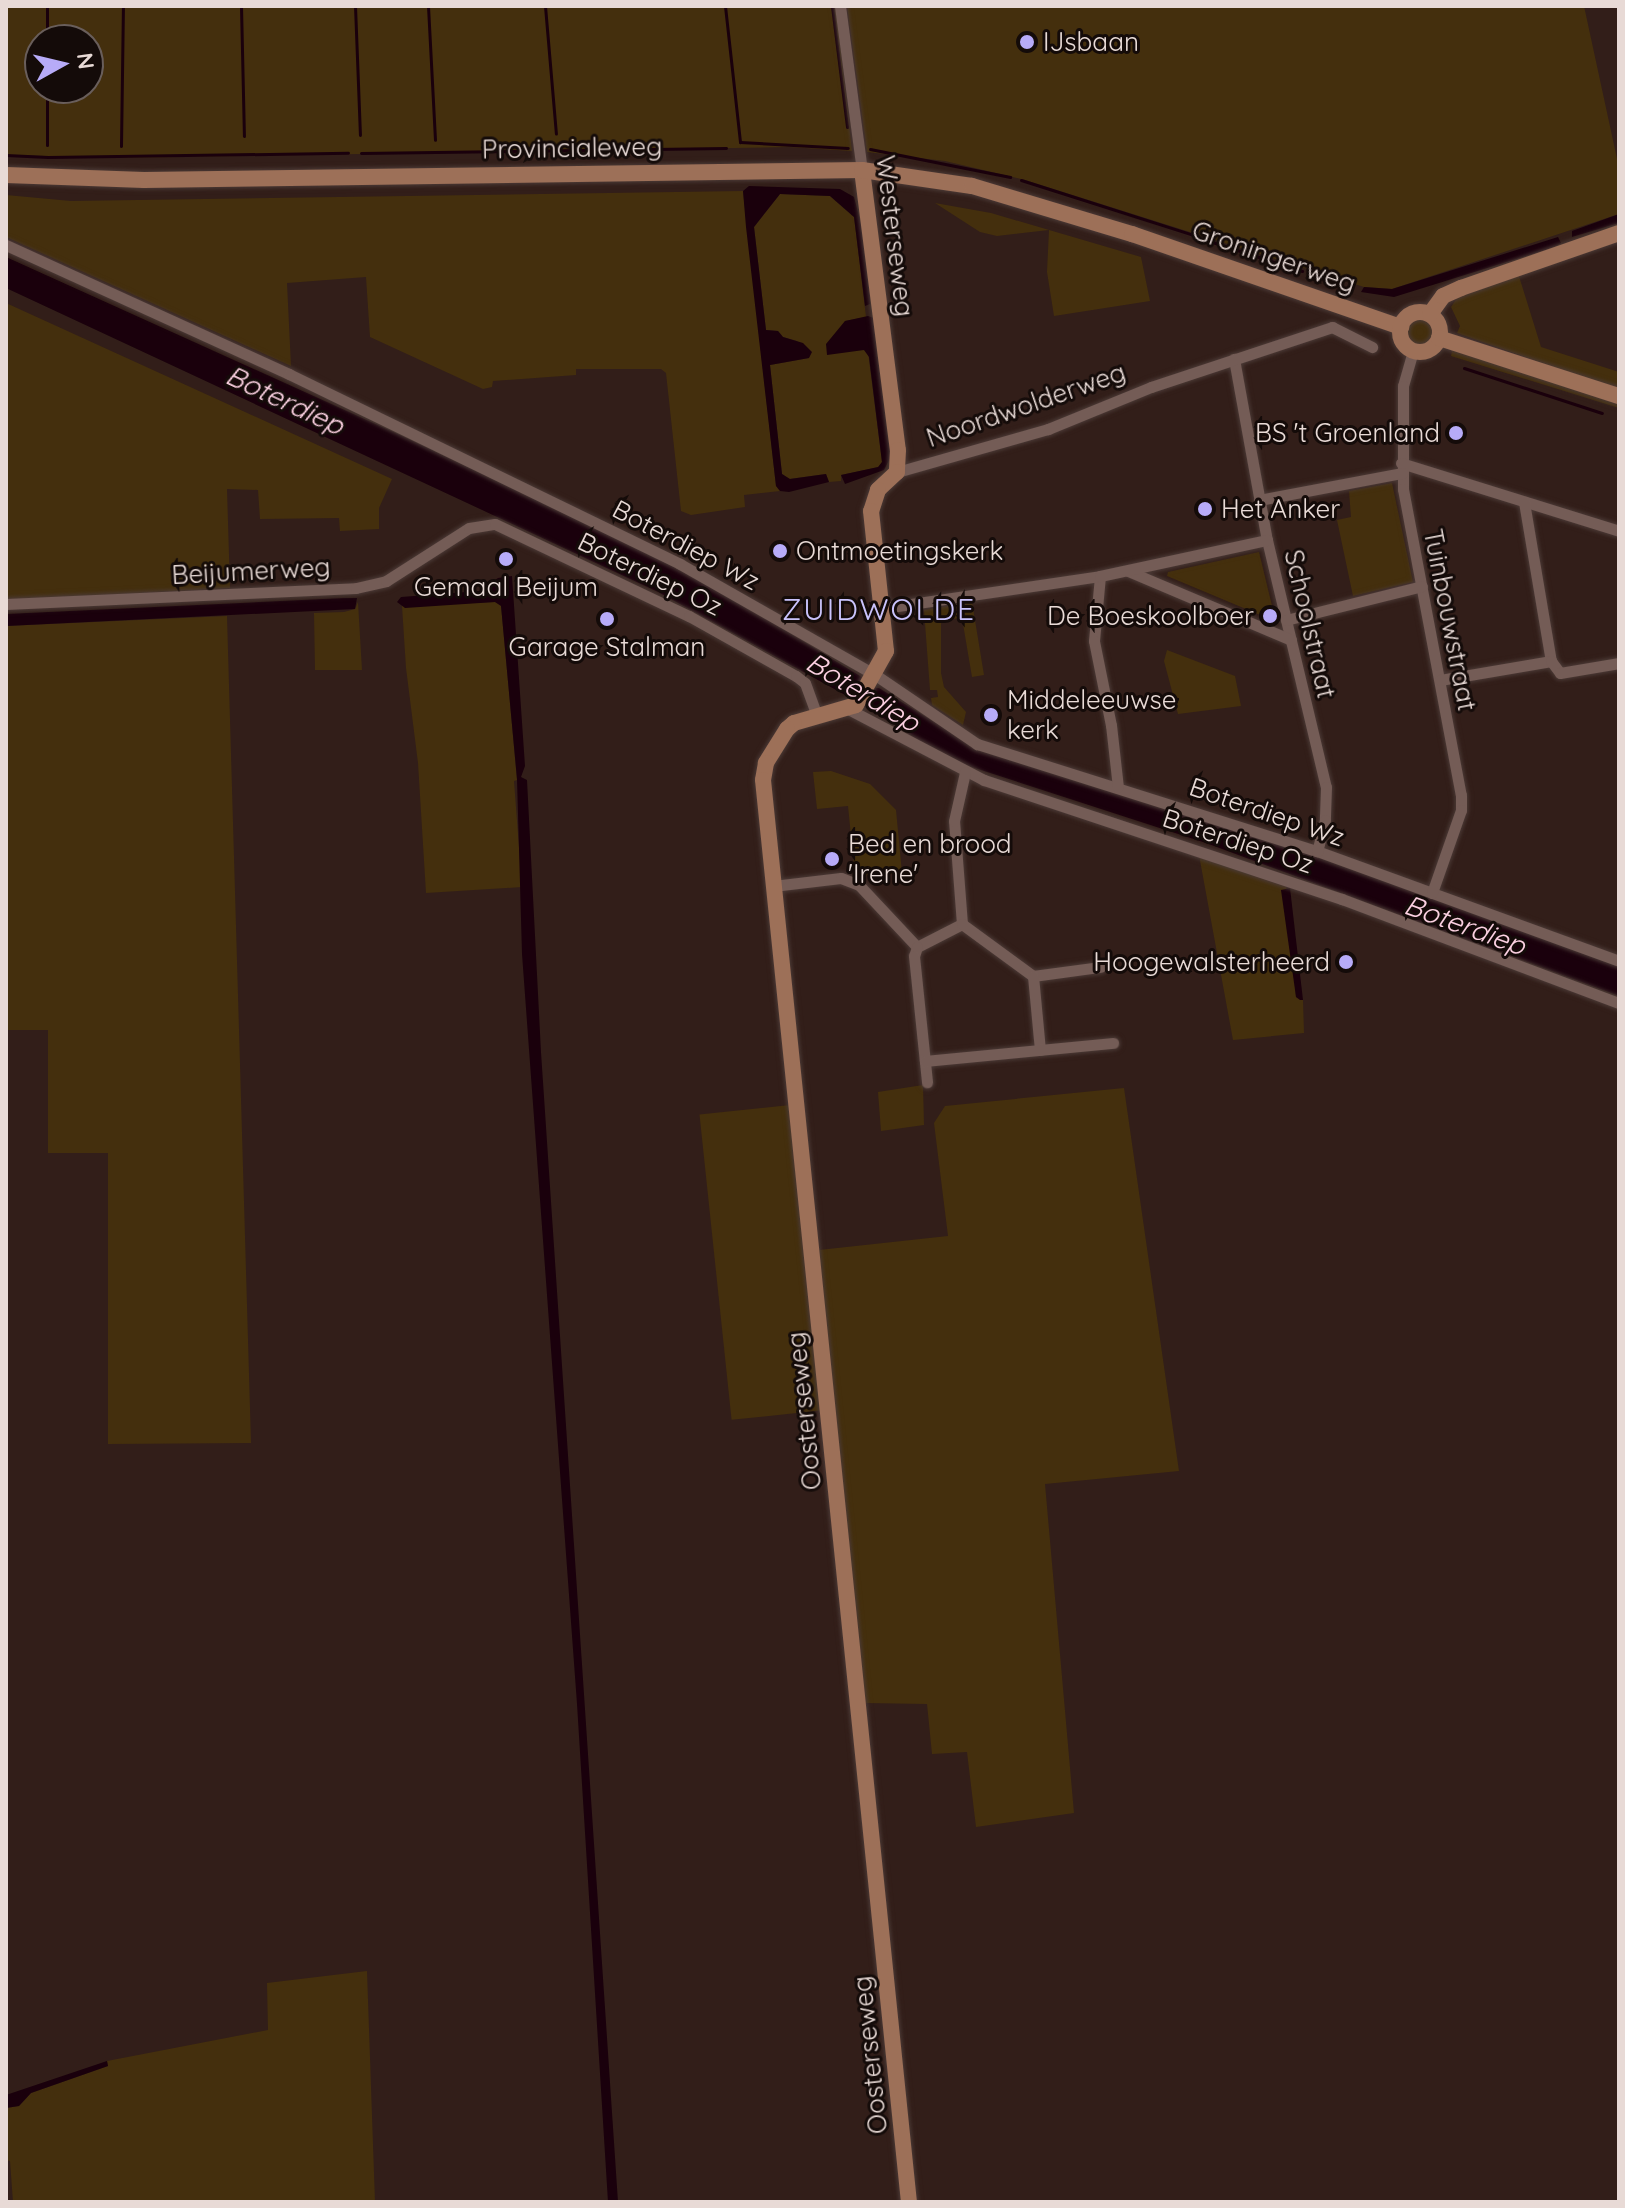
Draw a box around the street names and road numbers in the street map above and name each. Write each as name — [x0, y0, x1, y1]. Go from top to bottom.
street label: Provincialeweg — [482, 131, 662, 165]
street label: Westerseweg — [870, 154, 920, 318]
street label: Groningerweg — [1188, 214, 1360, 300]
street label: Noordwolderweg — [922, 356, 1130, 454]
street label: Boterdiep Wz — [607, 493, 765, 597]
street label: Boterdiep Oz — [573, 526, 727, 622]
street label: Tuinbouwstraat — [1417, 526, 1483, 714]
street label: Schoolstraat — [1278, 547, 1342, 701]
street label: Beijumerweg — [171, 551, 331, 591]
street label: Boterdiep Wz — [1185, 771, 1349, 853]
street label: Boterdiep Oz — [1159, 802, 1317, 880]
street label: Oosterseweg — [780, 1330, 828, 1492]
street label: Oosterseweg — [846, 1974, 894, 2136]

